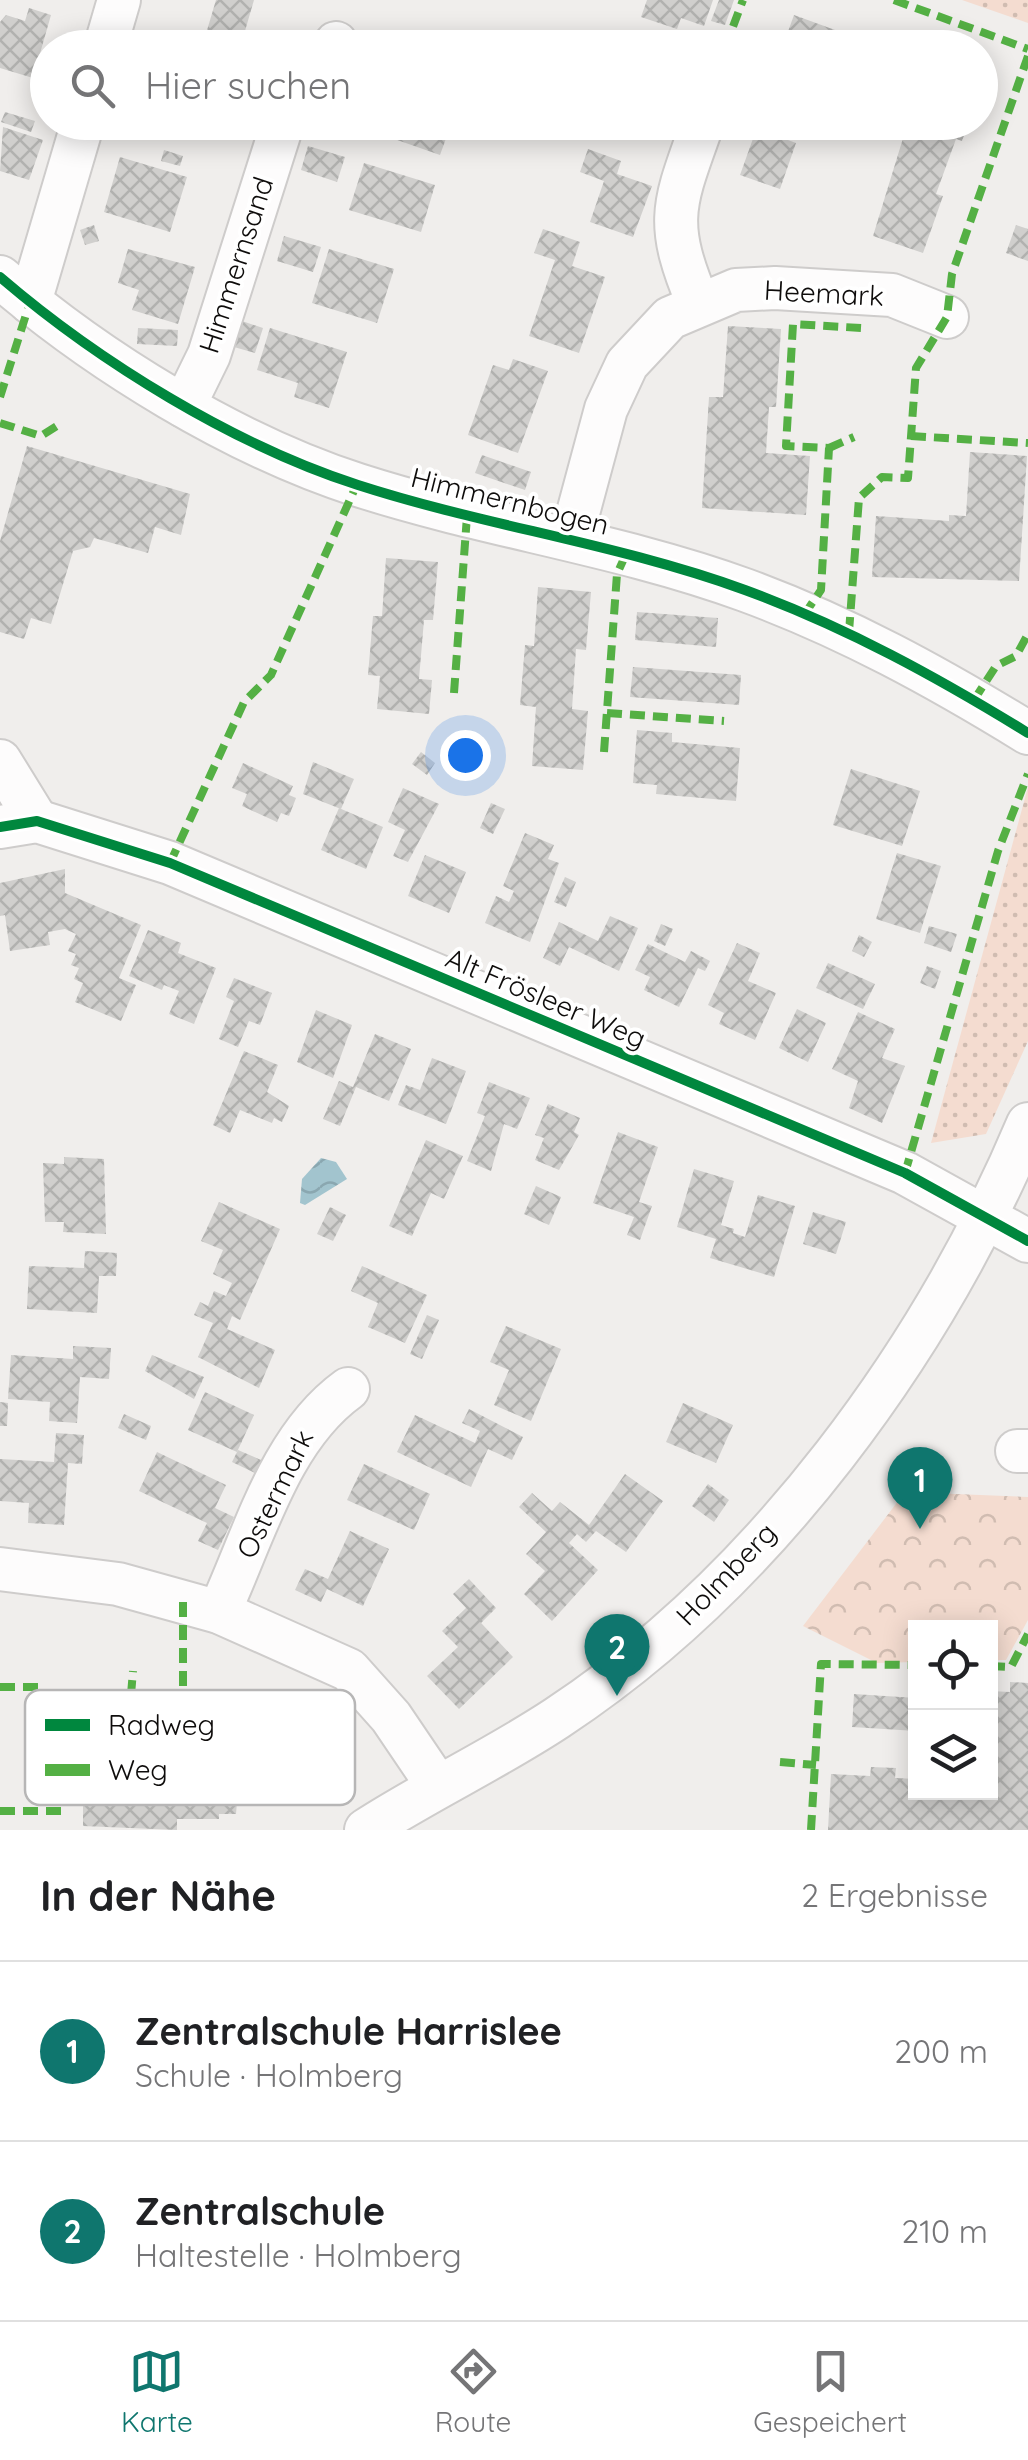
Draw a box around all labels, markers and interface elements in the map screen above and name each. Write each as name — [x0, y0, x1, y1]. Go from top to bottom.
search box — [30, 30, 998, 140]
icon: search — [65, 58, 120, 113]
text: Hier suchen — [145, 61, 351, 109]
street label: Himmernsand — [191, 172, 281, 358]
street label: Heemark — [763, 272, 885, 313]
street label: Himmernbogen — [407, 459, 613, 542]
your location — [440, 730, 491, 781]
street label: Alt Frösleer Weg — [441, 940, 652, 1055]
street label: Ostermark — [228, 1424, 321, 1564]
pin: 1 — [888, 1446, 952, 1529]
street label: Holmberg — [668, 1515, 783, 1632]
pin: 2 — [584, 1614, 650, 1696]
map controls — [908, 1620, 998, 1800]
button: locate — [908, 1620, 998, 1710]
legend — [25, 1690, 355, 1805]
text: Radweg — [108, 1707, 215, 1742]
button: layers — [908, 1710, 998, 1800]
text: Weg — [108, 1752, 168, 1787]
text: In der Nähe — [40, 1869, 276, 1922]
text: 2 Ergebnisse — [801, 1875, 988, 1915]
text: Zentralschule Harrislee — [135, 2007, 562, 2055]
text: 1 — [66, 2031, 79, 2071]
text: 200 m — [894, 2031, 988, 2071]
text: Schule · Holmberg — [135, 2055, 403, 2095]
text: Zentralschule — [135, 2187, 385, 2235]
text: 2 — [63, 2211, 82, 2251]
text: 210 m — [901, 2211, 988, 2251]
text: Haltestelle · Holmberg — [135, 2235, 462, 2275]
tab: Karte — [121, 2344, 193, 2439]
tab: Route — [435, 2344, 511, 2439]
tab: Gespeichert — [753, 2344, 907, 2439]

